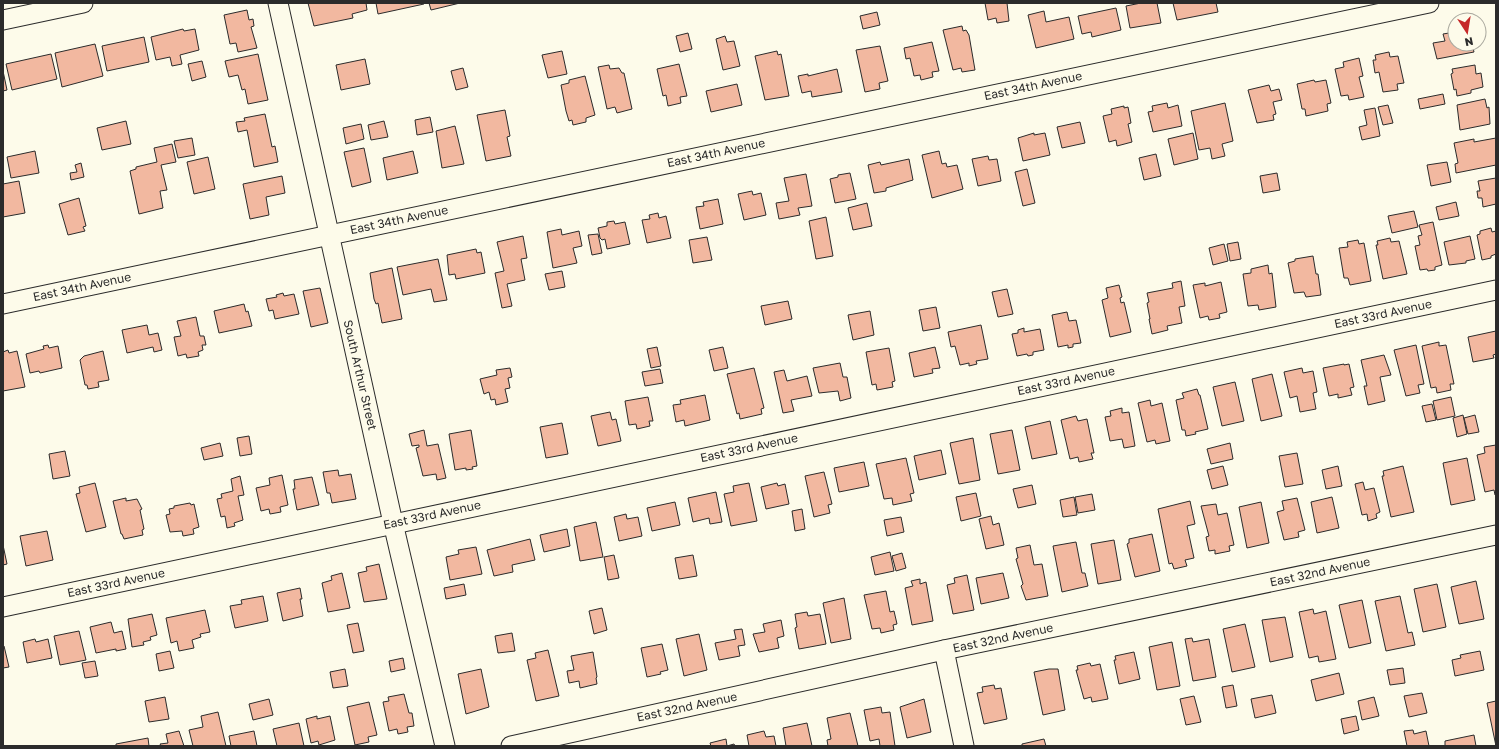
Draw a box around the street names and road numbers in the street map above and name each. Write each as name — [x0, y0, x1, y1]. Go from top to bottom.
street label: East 34th Avenue — [982, 68, 1083, 103]
street label: East 34th Avenue — [665, 135, 766, 170]
street label: East 34th Avenue — [348, 202, 449, 237]
street label: East 34th Avenue — [31, 269, 132, 304]
street label: East 33rd Avenue — [1333, 296, 1433, 331]
street label: South Arthur Street — [340, 318, 381, 432]
street label: East 33rd Avenue — [1016, 363, 1116, 398]
street label: East 33rd Avenue — [699, 430, 799, 465]
street label: East 33rd Avenue — [382, 497, 482, 532]
street label: East 32nd Avenue — [1268, 554, 1371, 589]
street label: East 33rd Avenue — [66, 565, 166, 600]
street label: East 32nd Avenue — [951, 620, 1054, 655]
street label: East 32nd Avenue — [635, 689, 738, 724]

